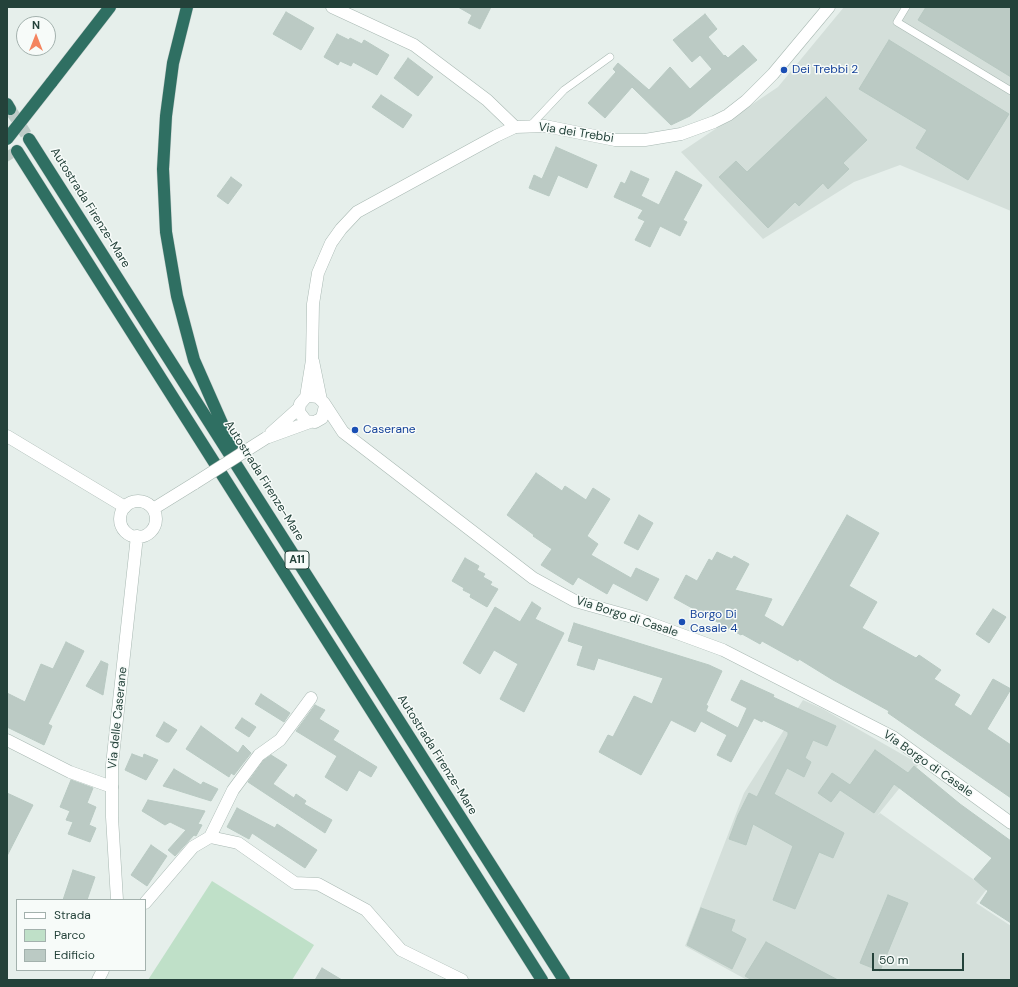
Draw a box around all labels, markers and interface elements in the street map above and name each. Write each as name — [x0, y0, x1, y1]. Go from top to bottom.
north arrow — [16, 16, 56, 56]
text: N — [32, 18, 40, 32]
place label: Dei Trebbi 2 — [792, 63, 858, 77]
marker: Dei Trebbi 2 — [779, 65, 789, 75]
street label: Via dei Trebbi — [537, 120, 615, 146]
street label: Autostrada Firenze-Mare — [47, 145, 133, 271]
street label: Autostrada Firenze-Mare — [221, 418, 307, 544]
place label: Caserane — [363, 423, 416, 437]
marker: Caserane — [350, 425, 360, 435]
road number: A11 — [285, 551, 309, 569]
street label: Via Borgo di Casale — [574, 594, 680, 640]
place label: Borgo Di Casale 4 — [690, 608, 738, 636]
marker: Borgo Di Casale 4 — [677, 617, 687, 627]
street label: Via delle Caserane — [105, 666, 131, 770]
street label: Autostrada Firenze-Mare — [394, 692, 480, 818]
street label: Via Borgo di Casale — [880, 727, 976, 801]
legend — [16, 899, 146, 971]
text: Strada — [54, 907, 91, 923]
text: Parco — [54, 927, 85, 943]
scale bar — [874, 945, 966, 971]
text: Edificio — [54, 947, 95, 963]
text: 50 m — [879, 952, 908, 968]

